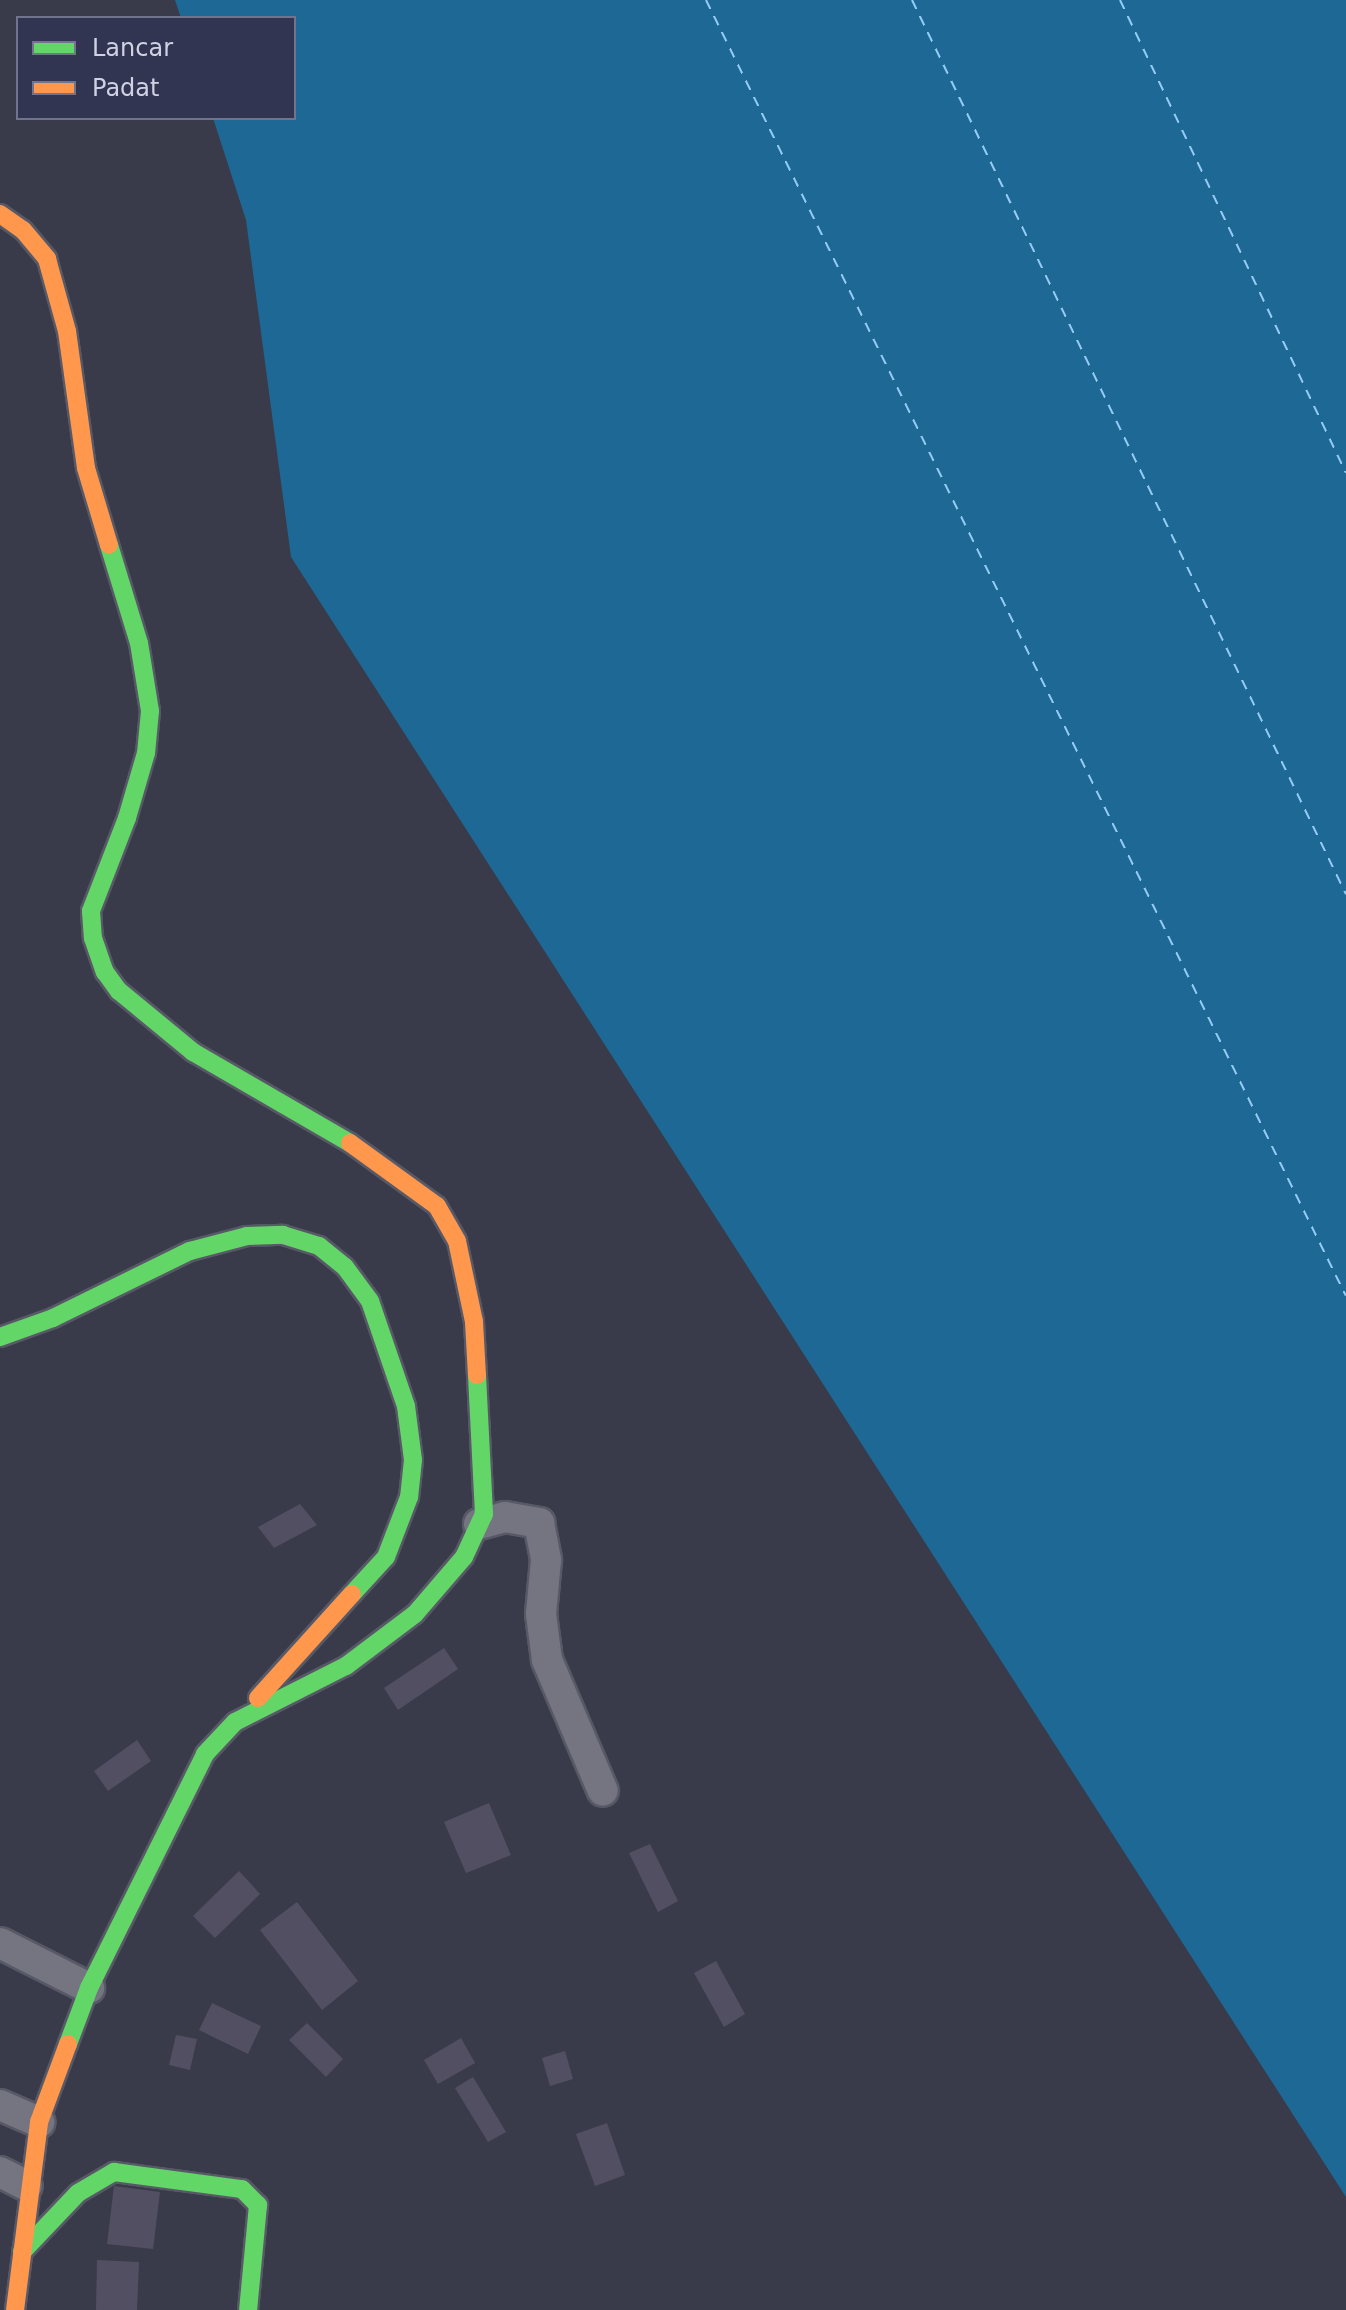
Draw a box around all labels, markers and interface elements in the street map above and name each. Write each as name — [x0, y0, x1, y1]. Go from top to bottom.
legend — [16, 16, 296, 120]
text: Lancar — [92, 34, 173, 62]
text: Padat — [92, 74, 159, 102]

